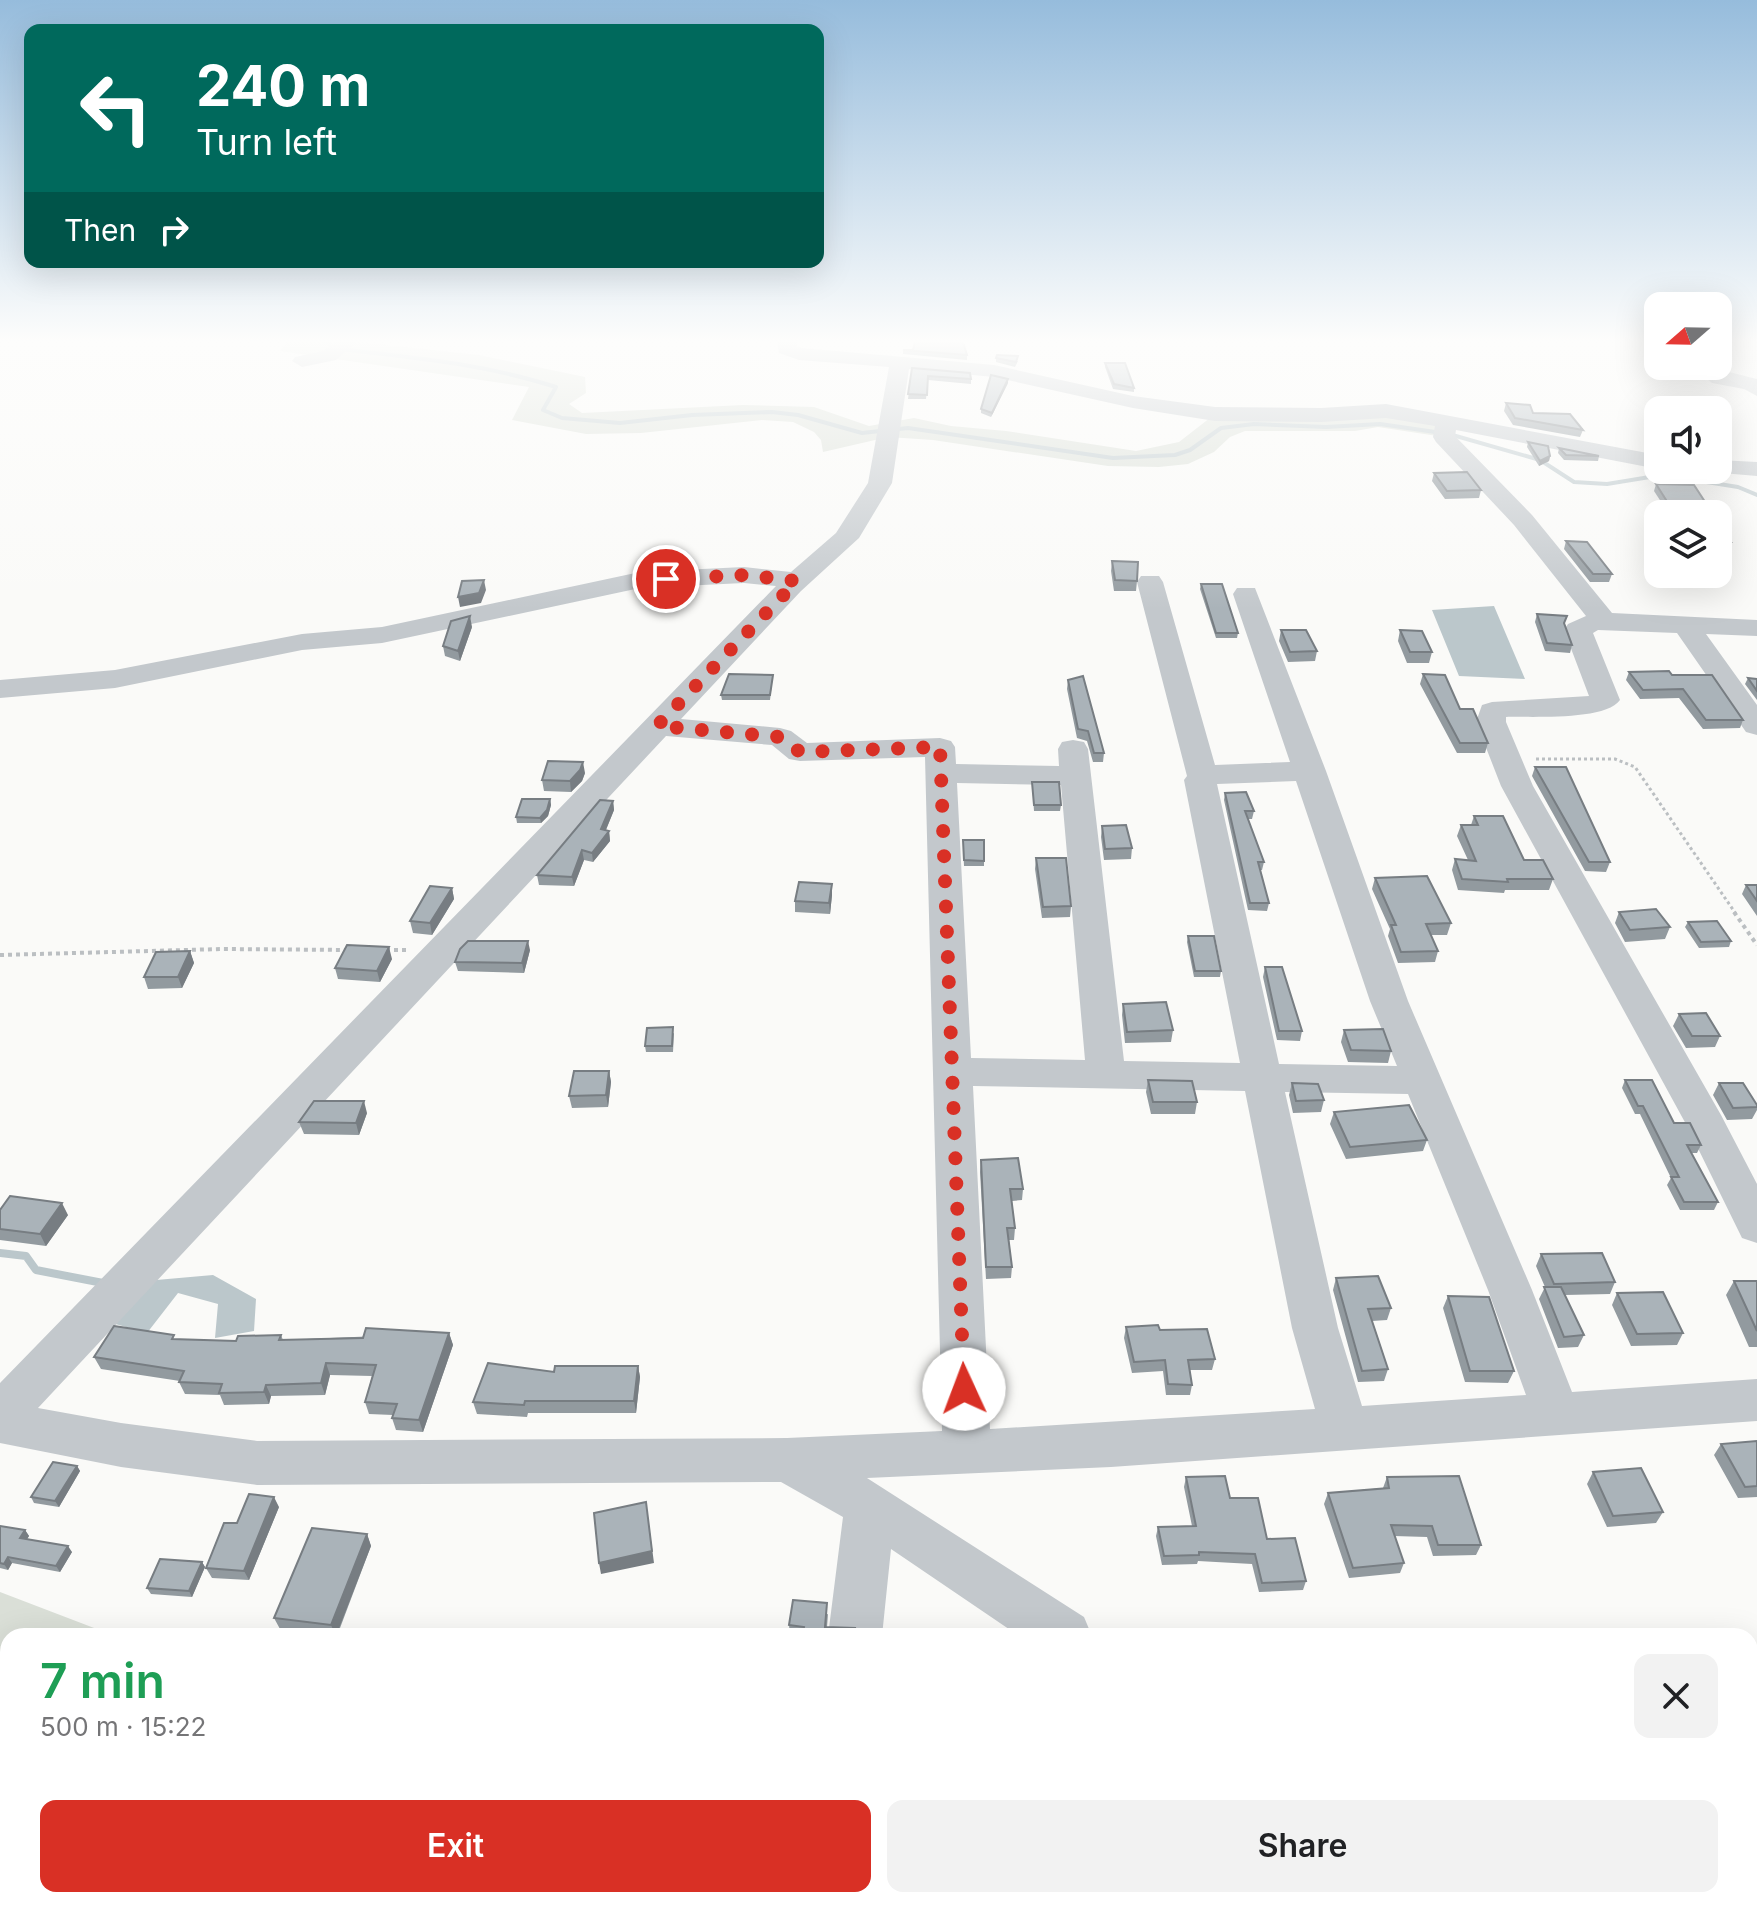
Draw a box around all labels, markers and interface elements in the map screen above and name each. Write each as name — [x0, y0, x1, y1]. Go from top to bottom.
text: 240 m — [196, 52, 370, 120]
icon: left — [64, 56, 168, 160]
text: Turn left — [196, 120, 337, 164]
icon: right — [152, 208, 196, 252]
text: Then — [64, 212, 136, 248]
north arrow — [1644, 292, 1732, 380]
map controls — [1644, 292, 1732, 588]
button: sound — [1644, 396, 1732, 484]
button: layers — [1644, 500, 1732, 588]
pin — [632, 545, 700, 613]
icon: arrive — [644, 557, 688, 601]
position arrow — [922, 1347, 1006, 1431]
text: 7 min — [40, 1651, 165, 1710]
button: close — [1634, 1654, 1718, 1738]
text: 500 m · 15:22 — [40, 1711, 206, 1742]
button: Exit — [40, 1800, 871, 1892]
button: Share — [887, 1800, 1718, 1892]

